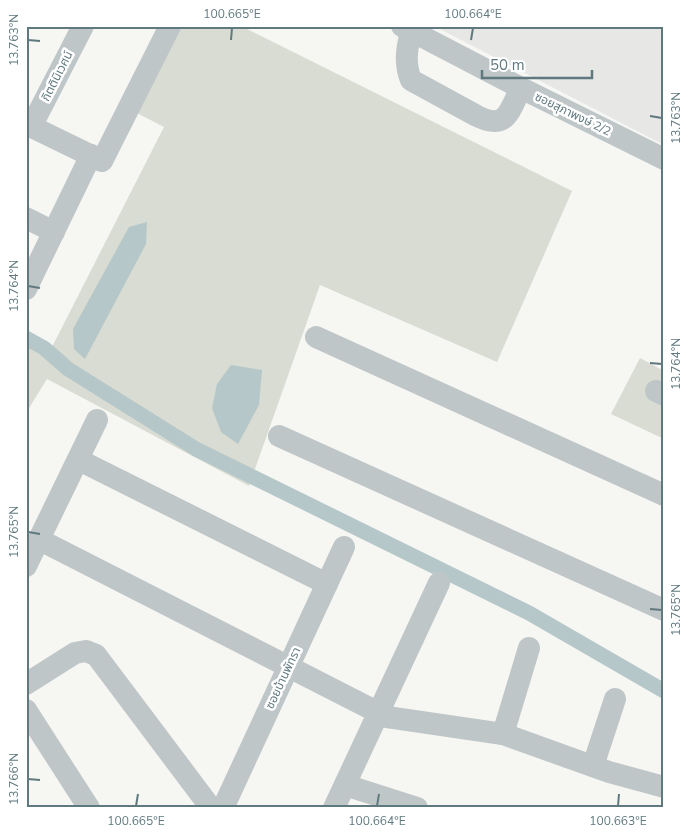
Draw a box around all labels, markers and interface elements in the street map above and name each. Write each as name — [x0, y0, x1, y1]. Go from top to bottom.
text: 100.665°E — [203, 6, 261, 22]
text: 100.664°E — [444, 6, 502, 22]
text: 13.763°N — [6, 14, 22, 66]
street label: กิตตินิเวศน์ — [38, 48, 76, 104]
scale bar — [482, 48, 592, 80]
text: 50 m — [490, 55, 525, 75]
street label: ซอยสุภาพงษ์ 2/2 — [532, 89, 614, 139]
text: 13.763°N — [668, 92, 684, 144]
text: 13.764°N — [6, 260, 22, 312]
text: 13.764°N — [668, 338, 684, 390]
text: 13.765°N — [6, 506, 22, 558]
text: 13.765°N — [668, 584, 684, 636]
street label: ซอยบ้านพัทรา — [262, 644, 304, 712]
text: 13.766°N — [6, 753, 22, 805]
text: 100.665°E — [107, 813, 165, 829]
text: 100.664°E — [348, 813, 406, 829]
text: 100.663°E — [589, 813, 647, 829]

